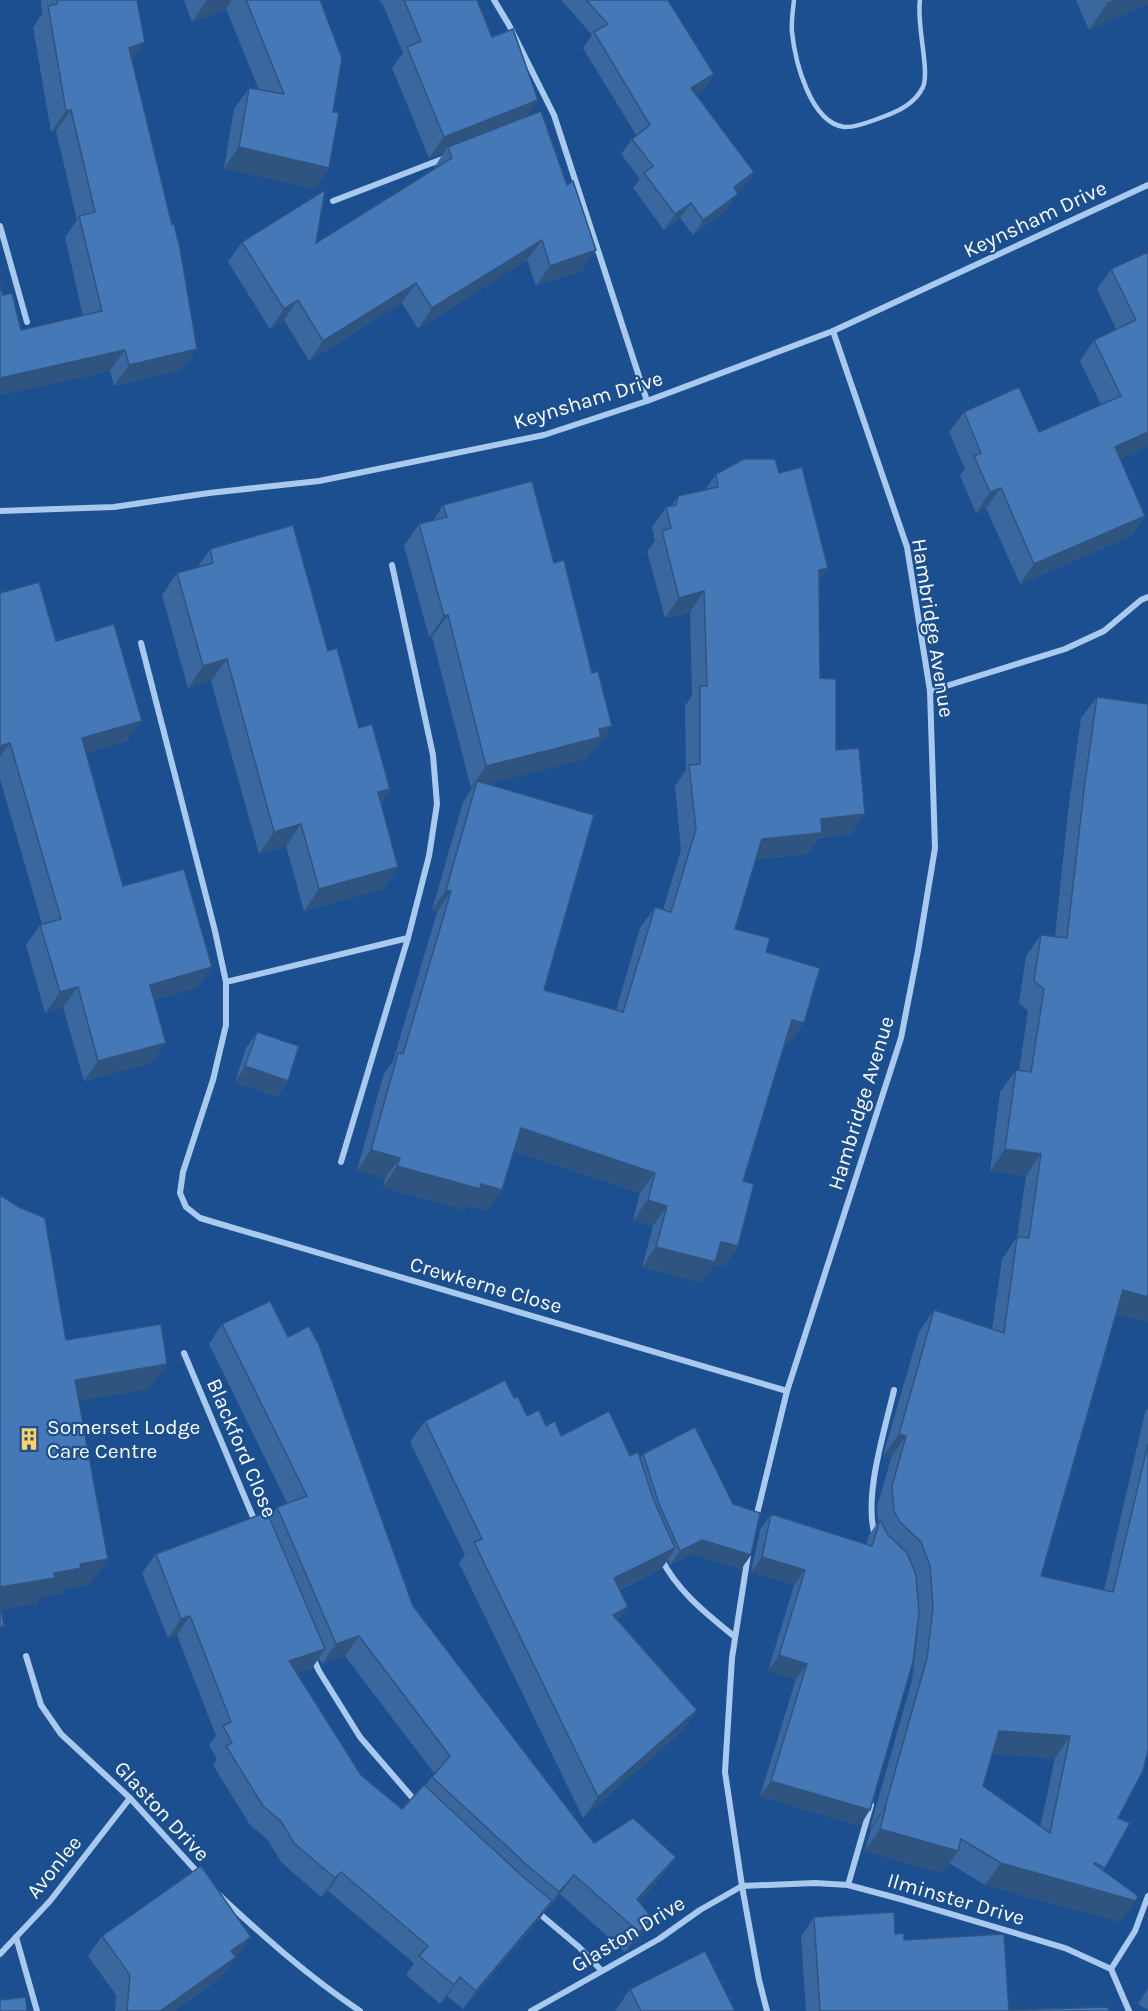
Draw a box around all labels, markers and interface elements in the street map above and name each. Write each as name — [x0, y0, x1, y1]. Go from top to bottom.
street label: Keynsham Drive — [960, 175, 1110, 263]
street label: Keynsham Drive — [510, 366, 666, 434]
street label: Hambridge Avenue — [907, 537, 959, 719]
street label: Hambridge Avenue — [823, 1013, 899, 1193]
street label: Crewkerne Close — [407, 1252, 565, 1318]
street label: Blackford Close — [202, 1375, 282, 1521]
place label: Somerset Lodge Care Centre — [47, 1415, 200, 1463]
building icon: Somerset Lodge Care Centre — [16, 1426, 42, 1452]
street label: Glaston Drive — [110, 1756, 214, 1866]
street label: Avonlee — [21, 1831, 87, 1903]
street label: Ilminster Drive — [885, 1868, 1027, 1930]
street label: Glaston Drive — [567, 1891, 689, 1977]

